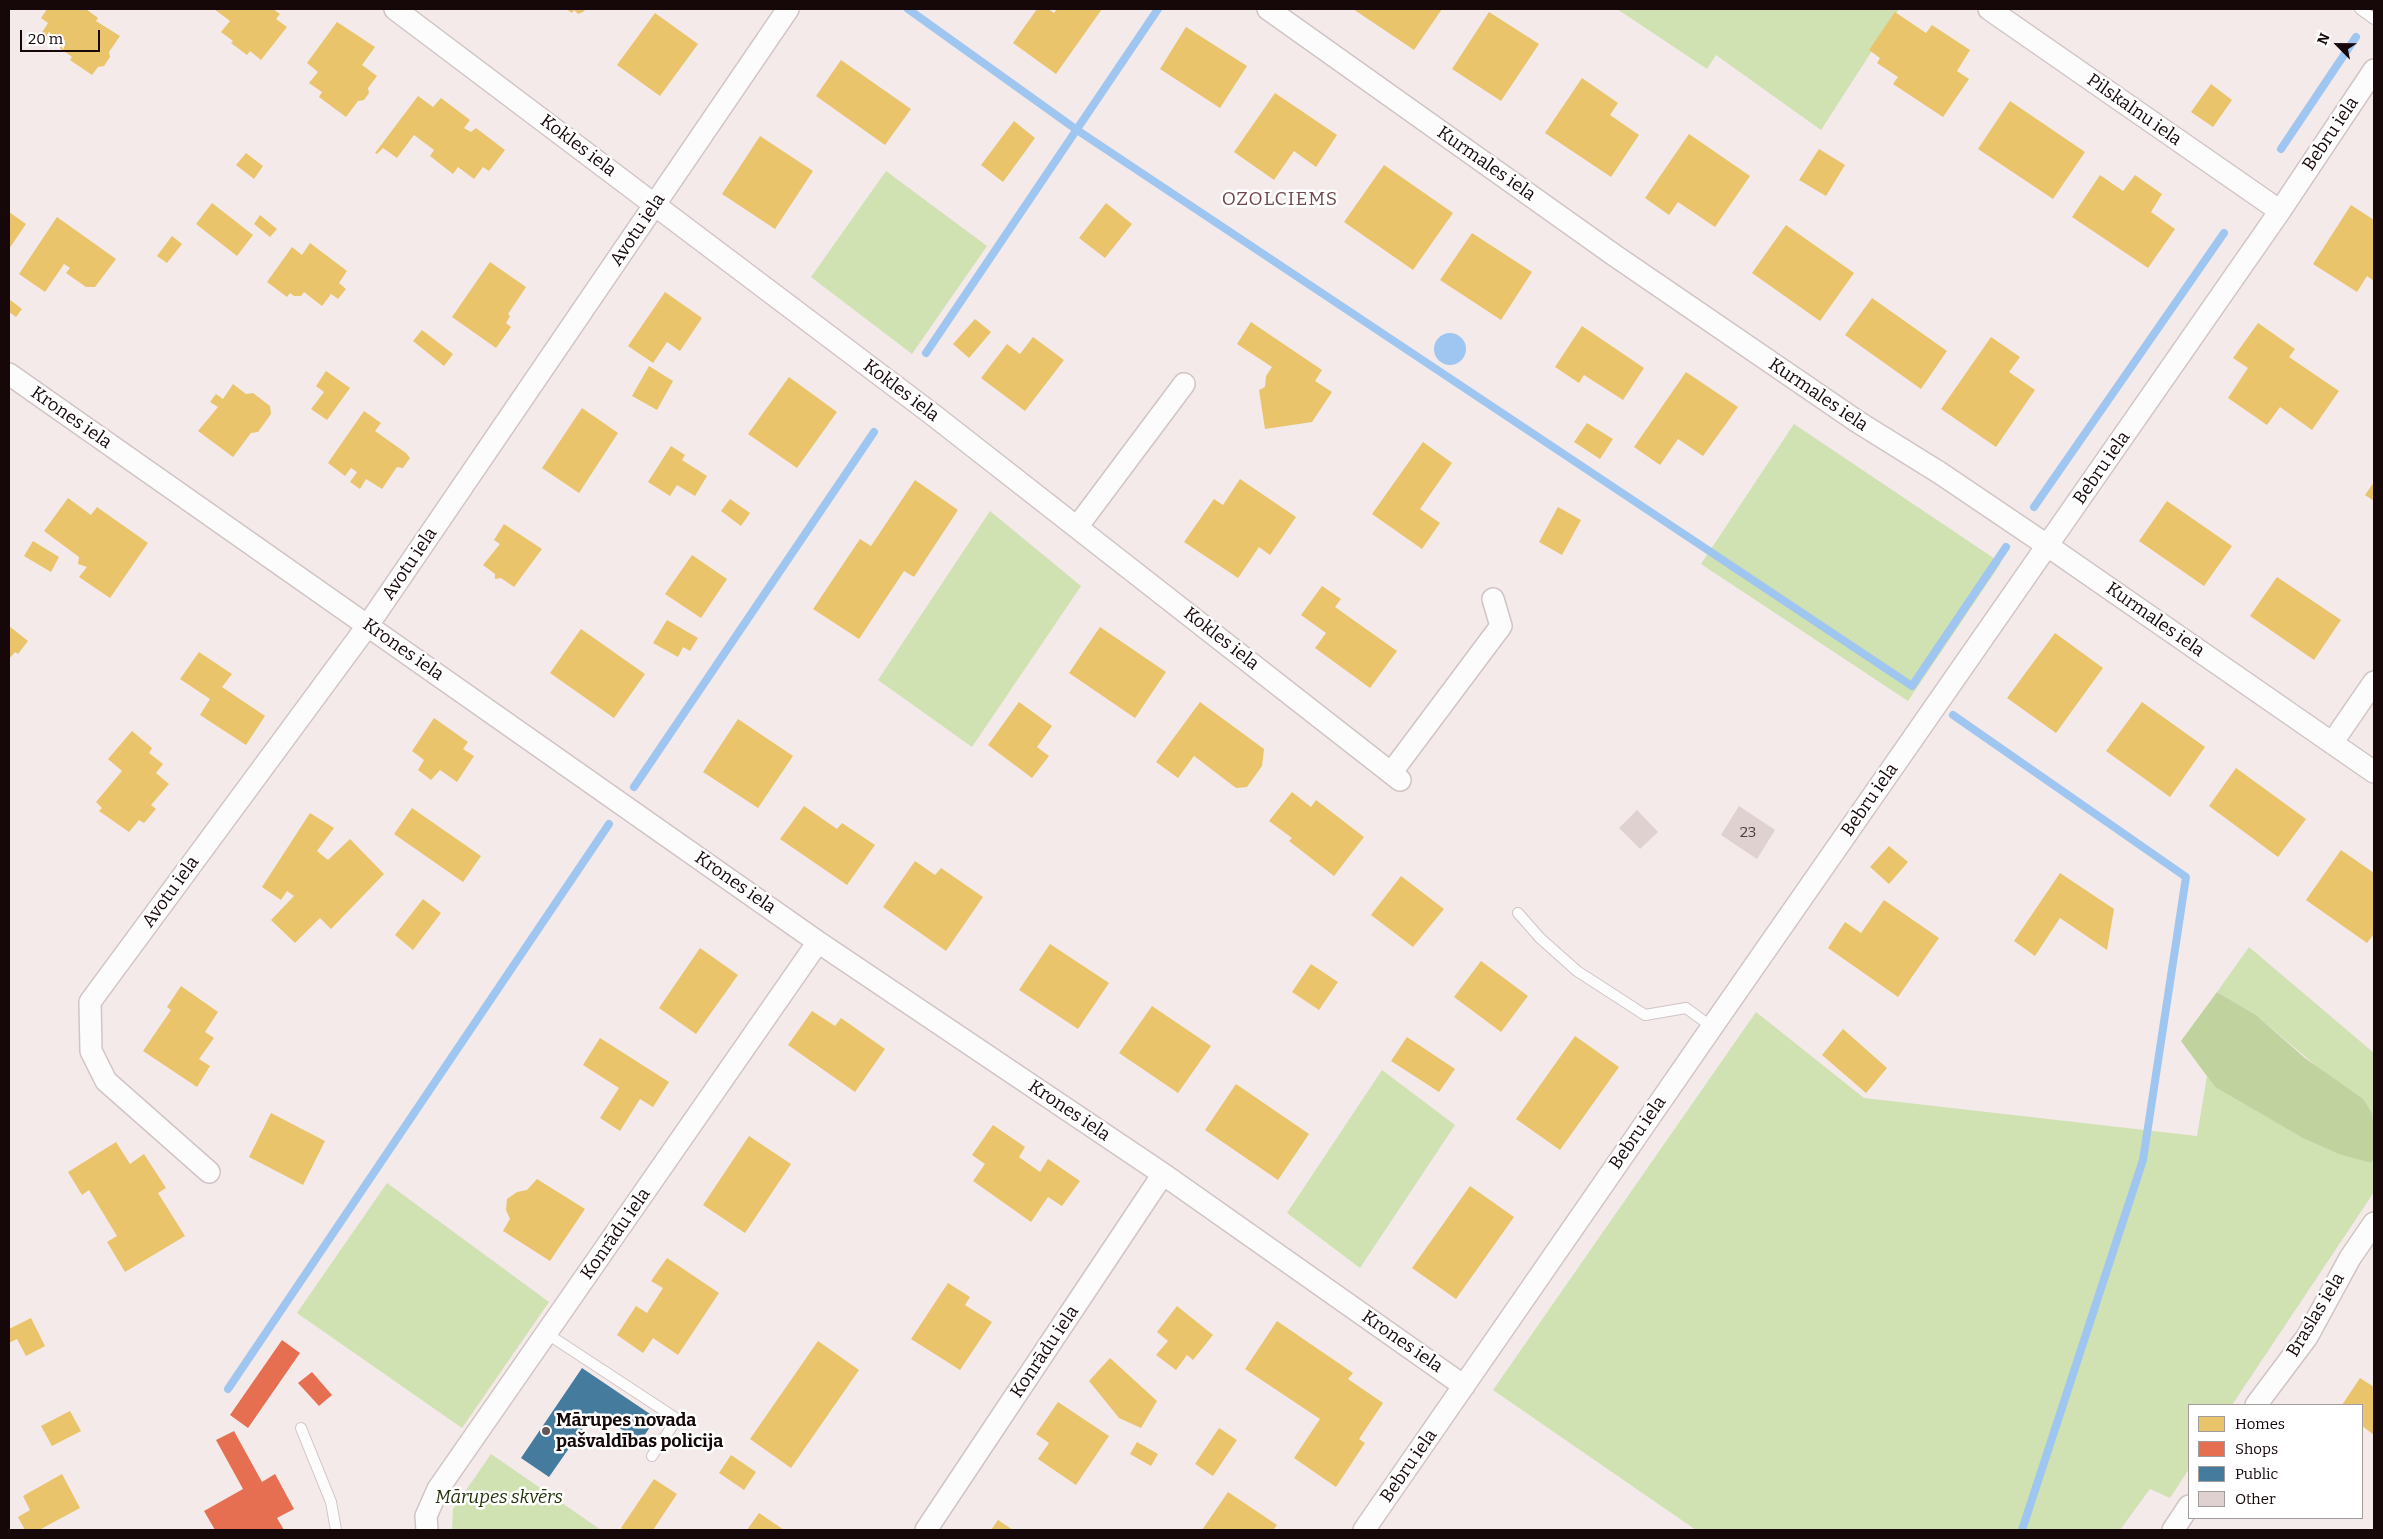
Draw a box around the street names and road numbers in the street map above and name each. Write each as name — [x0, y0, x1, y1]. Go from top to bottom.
street label: Pilskalnu iela — [2083, 69, 2185, 151]
street label: Bebru iela — [2298, 93, 2364, 175]
street label: Kokles iela — [536, 110, 620, 182]
street label: Kurmales iela — [1433, 122, 1539, 206]
street label: Avotu iela — [606, 190, 670, 270]
street label: Kurmales iela — [1764, 354, 1872, 436]
street label: Kokles iela — [859, 355, 943, 427]
street label: Krones iela — [26, 382, 116, 454]
street label: Bebru iela — [2069, 427, 2135, 509]
street label: Avotu iela — [378, 524, 442, 604]
street label: Kurmales iela — [2102, 578, 2208, 662]
street label: Kokles iela — [1179, 603, 1263, 675]
street label: Krones iela — [358, 614, 448, 686]
street label: Bebru iela — [1837, 759, 1903, 841]
street label: Krones iela — [690, 847, 780, 919]
street label: Avotu iela — [138, 852, 204, 932]
street label: Krones iela — [1024, 1076, 1114, 1146]
street label: Bebru iela — [1605, 1092, 1671, 1174]
street label: Konrādu iela — [577, 1184, 655, 1284]
street label: Braslas iela — [2283, 1269, 2349, 1361]
street label: Konrādu iela — [1006, 1302, 1084, 1402]
street label: Krones iela — [1357, 1306, 1447, 1378]
street label: Bebru iela — [1376, 1425, 1442, 1507]

